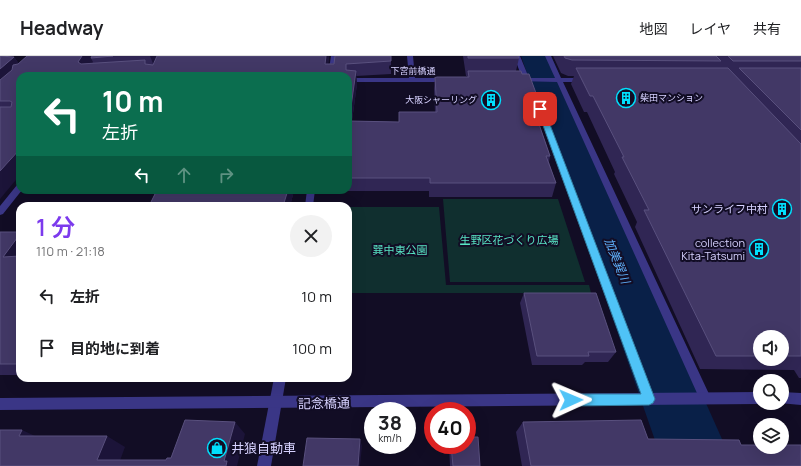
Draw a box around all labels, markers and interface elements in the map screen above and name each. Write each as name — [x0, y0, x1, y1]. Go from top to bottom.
text: Headway — [20, 15, 103, 41]
text: 地図 — [639, 19, 667, 38]
text: レイヤ — [689, 19, 731, 38]
text: 共有 — [753, 19, 781, 38]
street label: 下宮前橋通 — [390, 64, 436, 77]
text: 10 m — [102, 82, 163, 120]
building icon: 柴田マンション — [615, 87, 637, 109]
icon: left — [36, 88, 88, 140]
building icon: 大阪シャーリング — [480, 89, 502, 111]
place label: 柴田マンション — [640, 91, 703, 104]
pin — [523, 92, 557, 126]
place label: 大阪シャーリング — [405, 93, 477, 106]
icon: arrive — [529, 98, 551, 120]
text: 左折 — [102, 120, 138, 144]
icon: left — [131, 164, 153, 186]
icon: ahead — [173, 164, 195, 186]
icon: right — [215, 164, 237, 186]
building icon: サンライフ中村 — [771, 198, 793, 220]
place label: サンライフ中村 — [691, 201, 768, 216]
text: 1 分 — [36, 210, 75, 243]
button: close — [290, 215, 332, 257]
park label: 生野区花づくり広場 — [460, 232, 559, 247]
water label: 加美巽川 — [601, 235, 635, 288]
place label: collection Kita-Tatsumi — [681, 235, 745, 263]
building icon: collection Kita-Tatsumi — [748, 238, 770, 260]
text: 110 m · 21:18 — [36, 242, 105, 260]
park label: 巽中東公園 — [373, 242, 428, 257]
icon: left — [36, 285, 58, 307]
text: 左折 — [70, 286, 100, 307]
text: 10 m — [301, 286, 332, 307]
map controls — [753, 330, 789, 454]
button: sound — [753, 330, 789, 366]
icon: arrive — [36, 337, 58, 359]
text: 目的地に到着 — [70, 338, 160, 359]
text: 100 m — [292, 338, 332, 359]
button: search — [753, 374, 789, 410]
position arrow — [550, 379, 592, 421]
street label: 記念橋通 — [298, 394, 350, 412]
speed limit sign: 40 — [424, 402, 476, 454]
text: 38 — [378, 409, 402, 436]
button: layers — [753, 418, 789, 454]
text: km/h — [378, 431, 402, 445]
shop icon: 井狼自動車 — [206, 437, 228, 459]
place label: 井狼自動車 — [231, 439, 296, 457]

